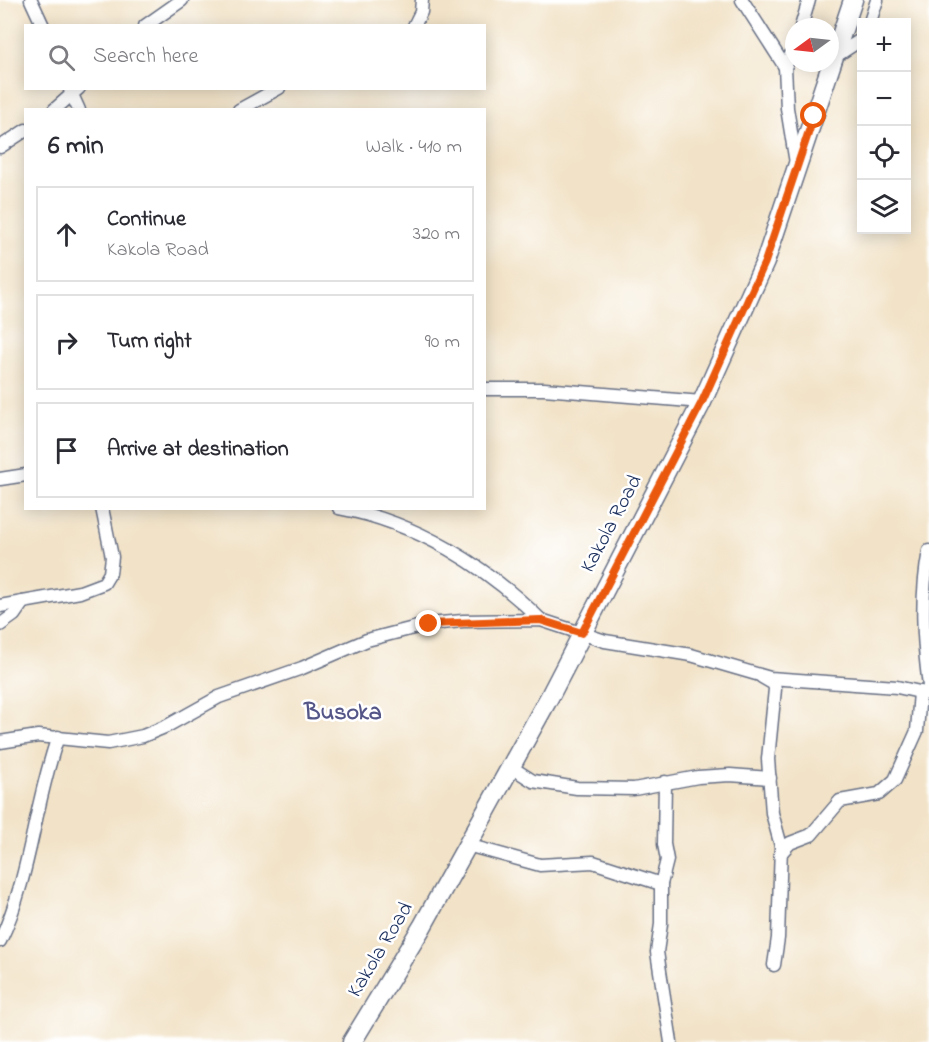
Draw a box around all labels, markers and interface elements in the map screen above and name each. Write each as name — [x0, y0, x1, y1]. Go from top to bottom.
north arrow — [785, 18, 839, 72]
map controls — [857, 18, 911, 234]
button: + — [857, 18, 911, 72]
search box — [24, 24, 486, 90]
icon: search — [45, 41, 78, 74]
text: Search here — [93, 41, 198, 73]
button: − — [857, 72, 911, 126]
route start — [800, 102, 826, 128]
button: locate — [857, 126, 911, 180]
text: 6 min — [48, 128, 104, 166]
text: Walk · 410 m — [366, 133, 462, 162]
button: layers — [857, 180, 911, 234]
text: Continue — [107, 204, 186, 236]
icon: ahead — [50, 218, 83, 251]
text: 320 m — [413, 220, 460, 249]
text: Kakola Road — [107, 236, 209, 265]
icon: right — [50, 326, 83, 359]
text: Turn right — [107, 326, 192, 358]
text: 90 m — [425, 328, 460, 357]
icon: arrive — [50, 434, 83, 467]
text: Arrive at destination — [107, 434, 289, 466]
street label: Kakola Road — [574, 470, 650, 578]
route end — [415, 610, 441, 636]
district label: Busoka — [303, 696, 382, 731]
street label: Kakola Road — [341, 896, 421, 1004]

